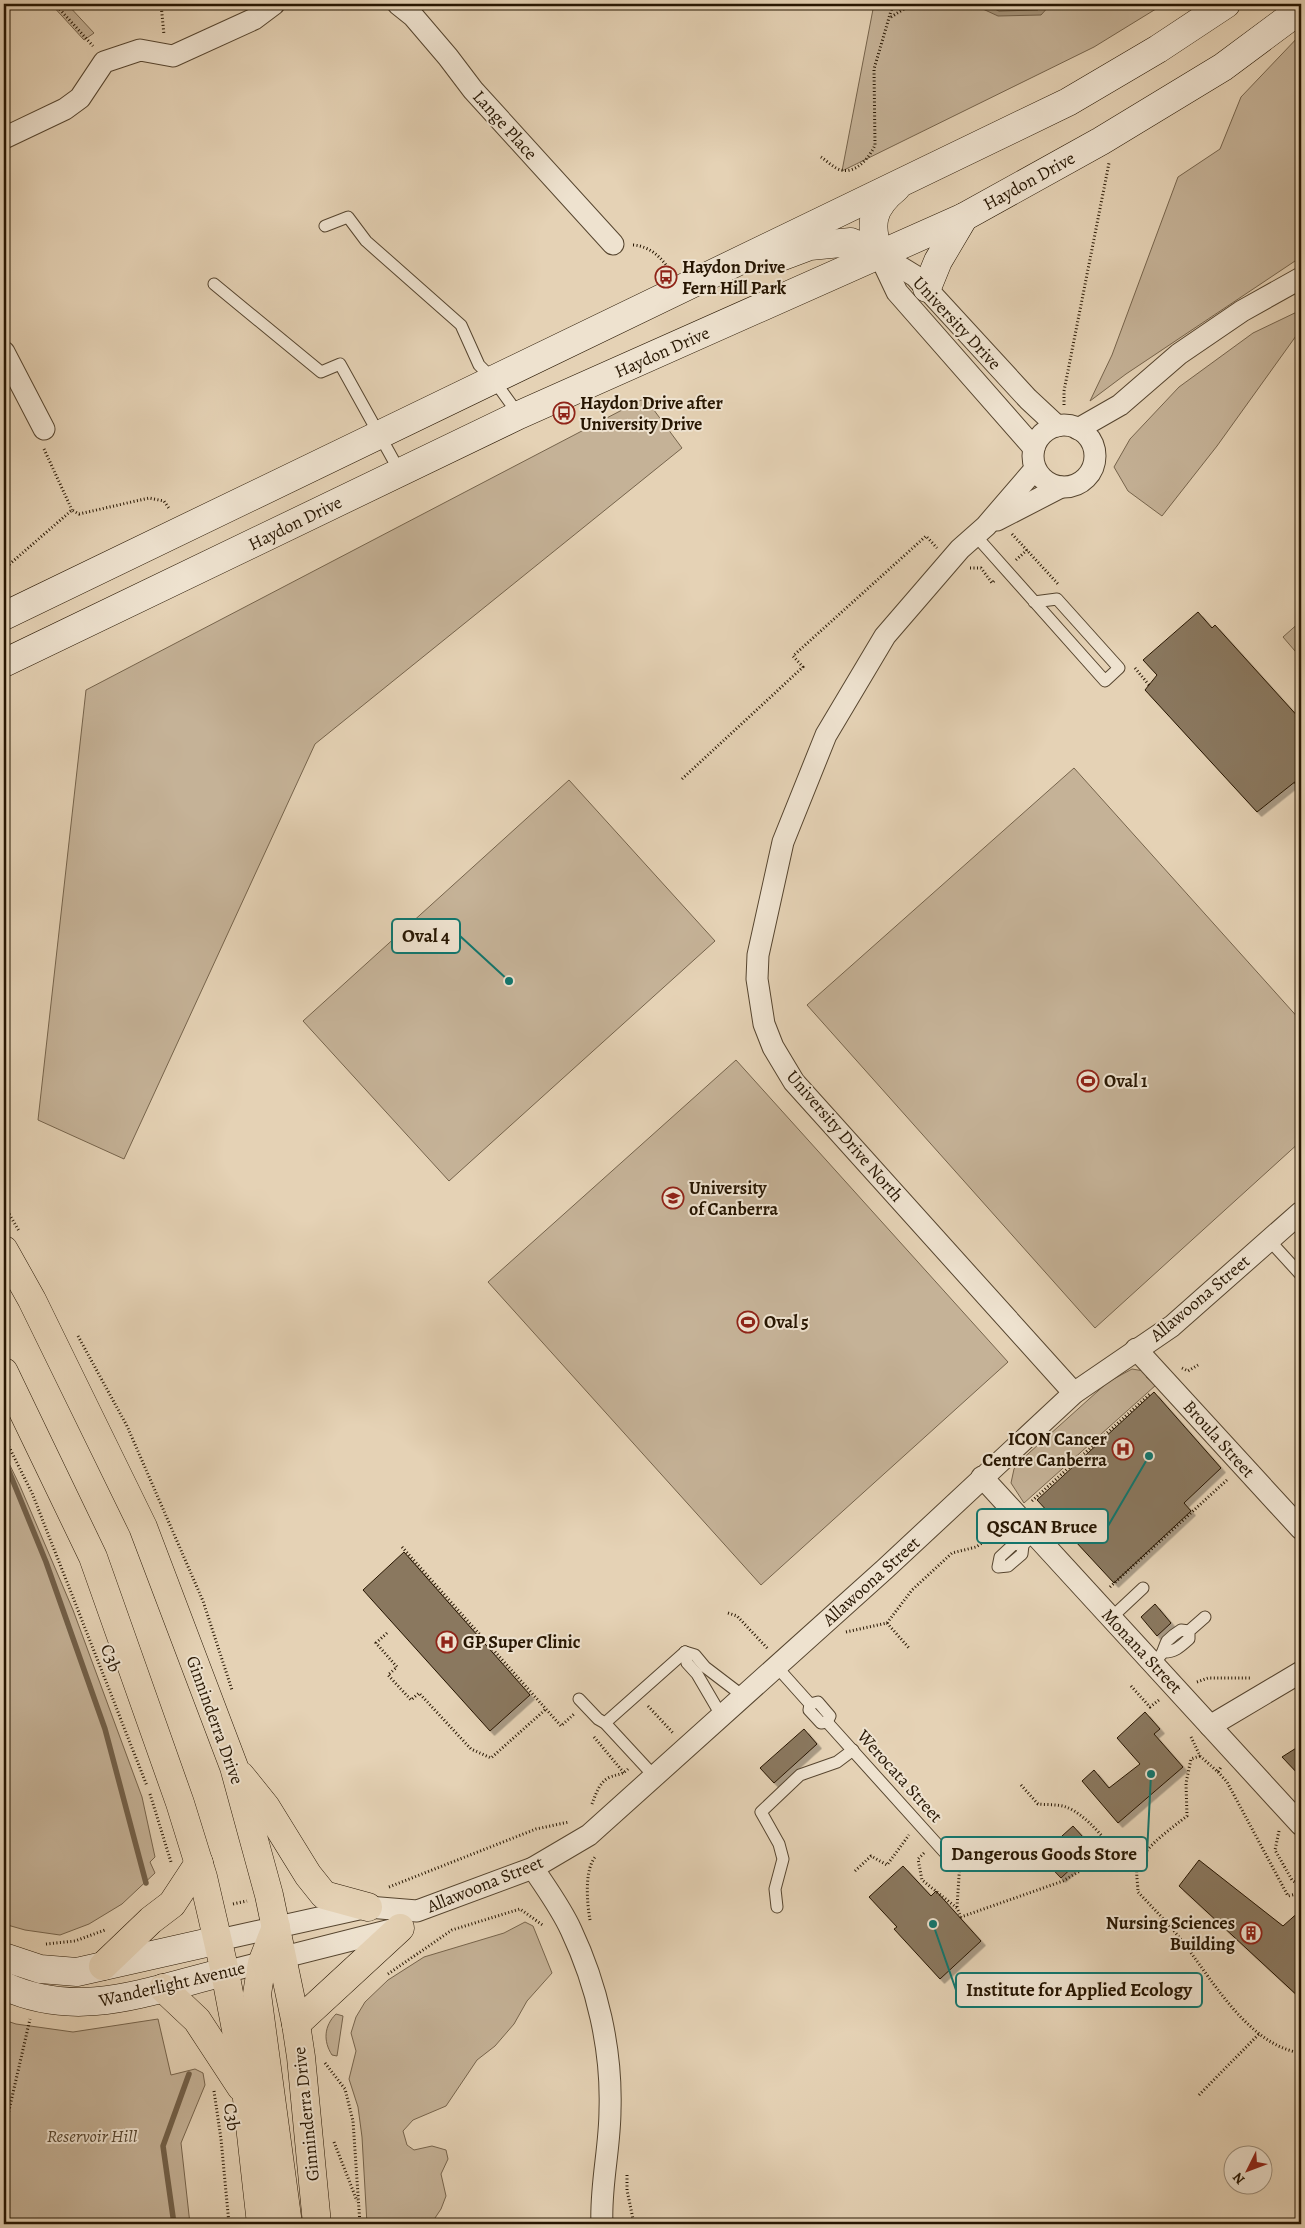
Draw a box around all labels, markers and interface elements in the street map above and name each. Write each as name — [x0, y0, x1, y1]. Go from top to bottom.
street label: Lange Place — [467, 85, 543, 165]
street label: Haydon Drive — [979, 146, 1079, 216]
place label: Haydon Drive Fern Hill Park — [682, 255, 787, 300]
bus stop icon: Haydon Drive Fern Hill Park — [654, 265, 678, 289]
street label: University Drive — [907, 271, 1007, 375]
street label: Haydon Drive — [611, 320, 713, 384]
place label: Haydon Drive after University Drive — [580, 391, 724, 436]
bus stop icon: Haydon Drive after University Drive — [552, 401, 576, 425]
street label: Haydon Drive — [244, 490, 346, 556]
callout: Oval 4 — [392, 919, 460, 953]
text: Oval 4 — [402, 923, 450, 949]
street label: University Drive North — [781, 1065, 909, 1207]
sports icon: Oval 1 — [1076, 1069, 1100, 1093]
place label: Oval 1 — [1104, 1069, 1148, 1093]
place label: University of Canberra — [689, 1176, 779, 1221]
school or university icon: University of Canberra — [661, 1186, 685, 1210]
street label: Allawoona Street — [1144, 1249, 1255, 1347]
sports icon: Oval 5 — [736, 1310, 760, 1334]
place label: Oval 5 — [764, 1310, 809, 1334]
street label: Broula Street — [1178, 1395, 1260, 1483]
place label: ICON Cancer Centre Canberra — [982, 1427, 1108, 1472]
hospital icon: ICON Cancer Centre Canberra — [1111, 1437, 1135, 1461]
callout: QSCAN Bruce — [977, 1509, 1108, 1543]
text: QSCAN Bruce — [987, 1514, 1097, 1540]
street label: Allawoona Street — [816, 1531, 925, 1632]
street label: Monana Street — [1096, 1603, 1188, 1699]
hospital icon: GP Super Clinic — [435, 1630, 459, 1654]
place label: GP Super Clinic — [463, 1630, 581, 1654]
street label: C3b — [95, 1641, 127, 1675]
street label: Ginninderra Drive — [181, 1652, 249, 1788]
street label: Werocata Street — [851, 1724, 948, 1828]
callout: Dangerous Goods Store — [941, 1837, 1147, 1871]
text: Dangerous Goods Store — [951, 1841, 1137, 1867]
street label: Allawoona Street — [422, 1850, 547, 1919]
place label: Nursing Sciences Building — [1106, 1911, 1236, 1956]
building icon: Nursing Sciences Building — [1239, 1921, 1263, 1945]
street label: Wanderlight Avenue — [96, 1956, 247, 2013]
callout: Institute for Applied Ecology — [956, 1973, 1202, 2007]
text: Institute for Applied Ecology — [966, 1977, 1193, 2003]
street label: Ginninderra Drive — [287, 2046, 325, 2182]
street label: C3b — [218, 2102, 246, 2132]
park label: Reservoir Hill — [47, 2124, 138, 2148]
north arrow — [1222, 2146, 1272, 2196]
text: N — [1228, 2168, 1249, 2189]

